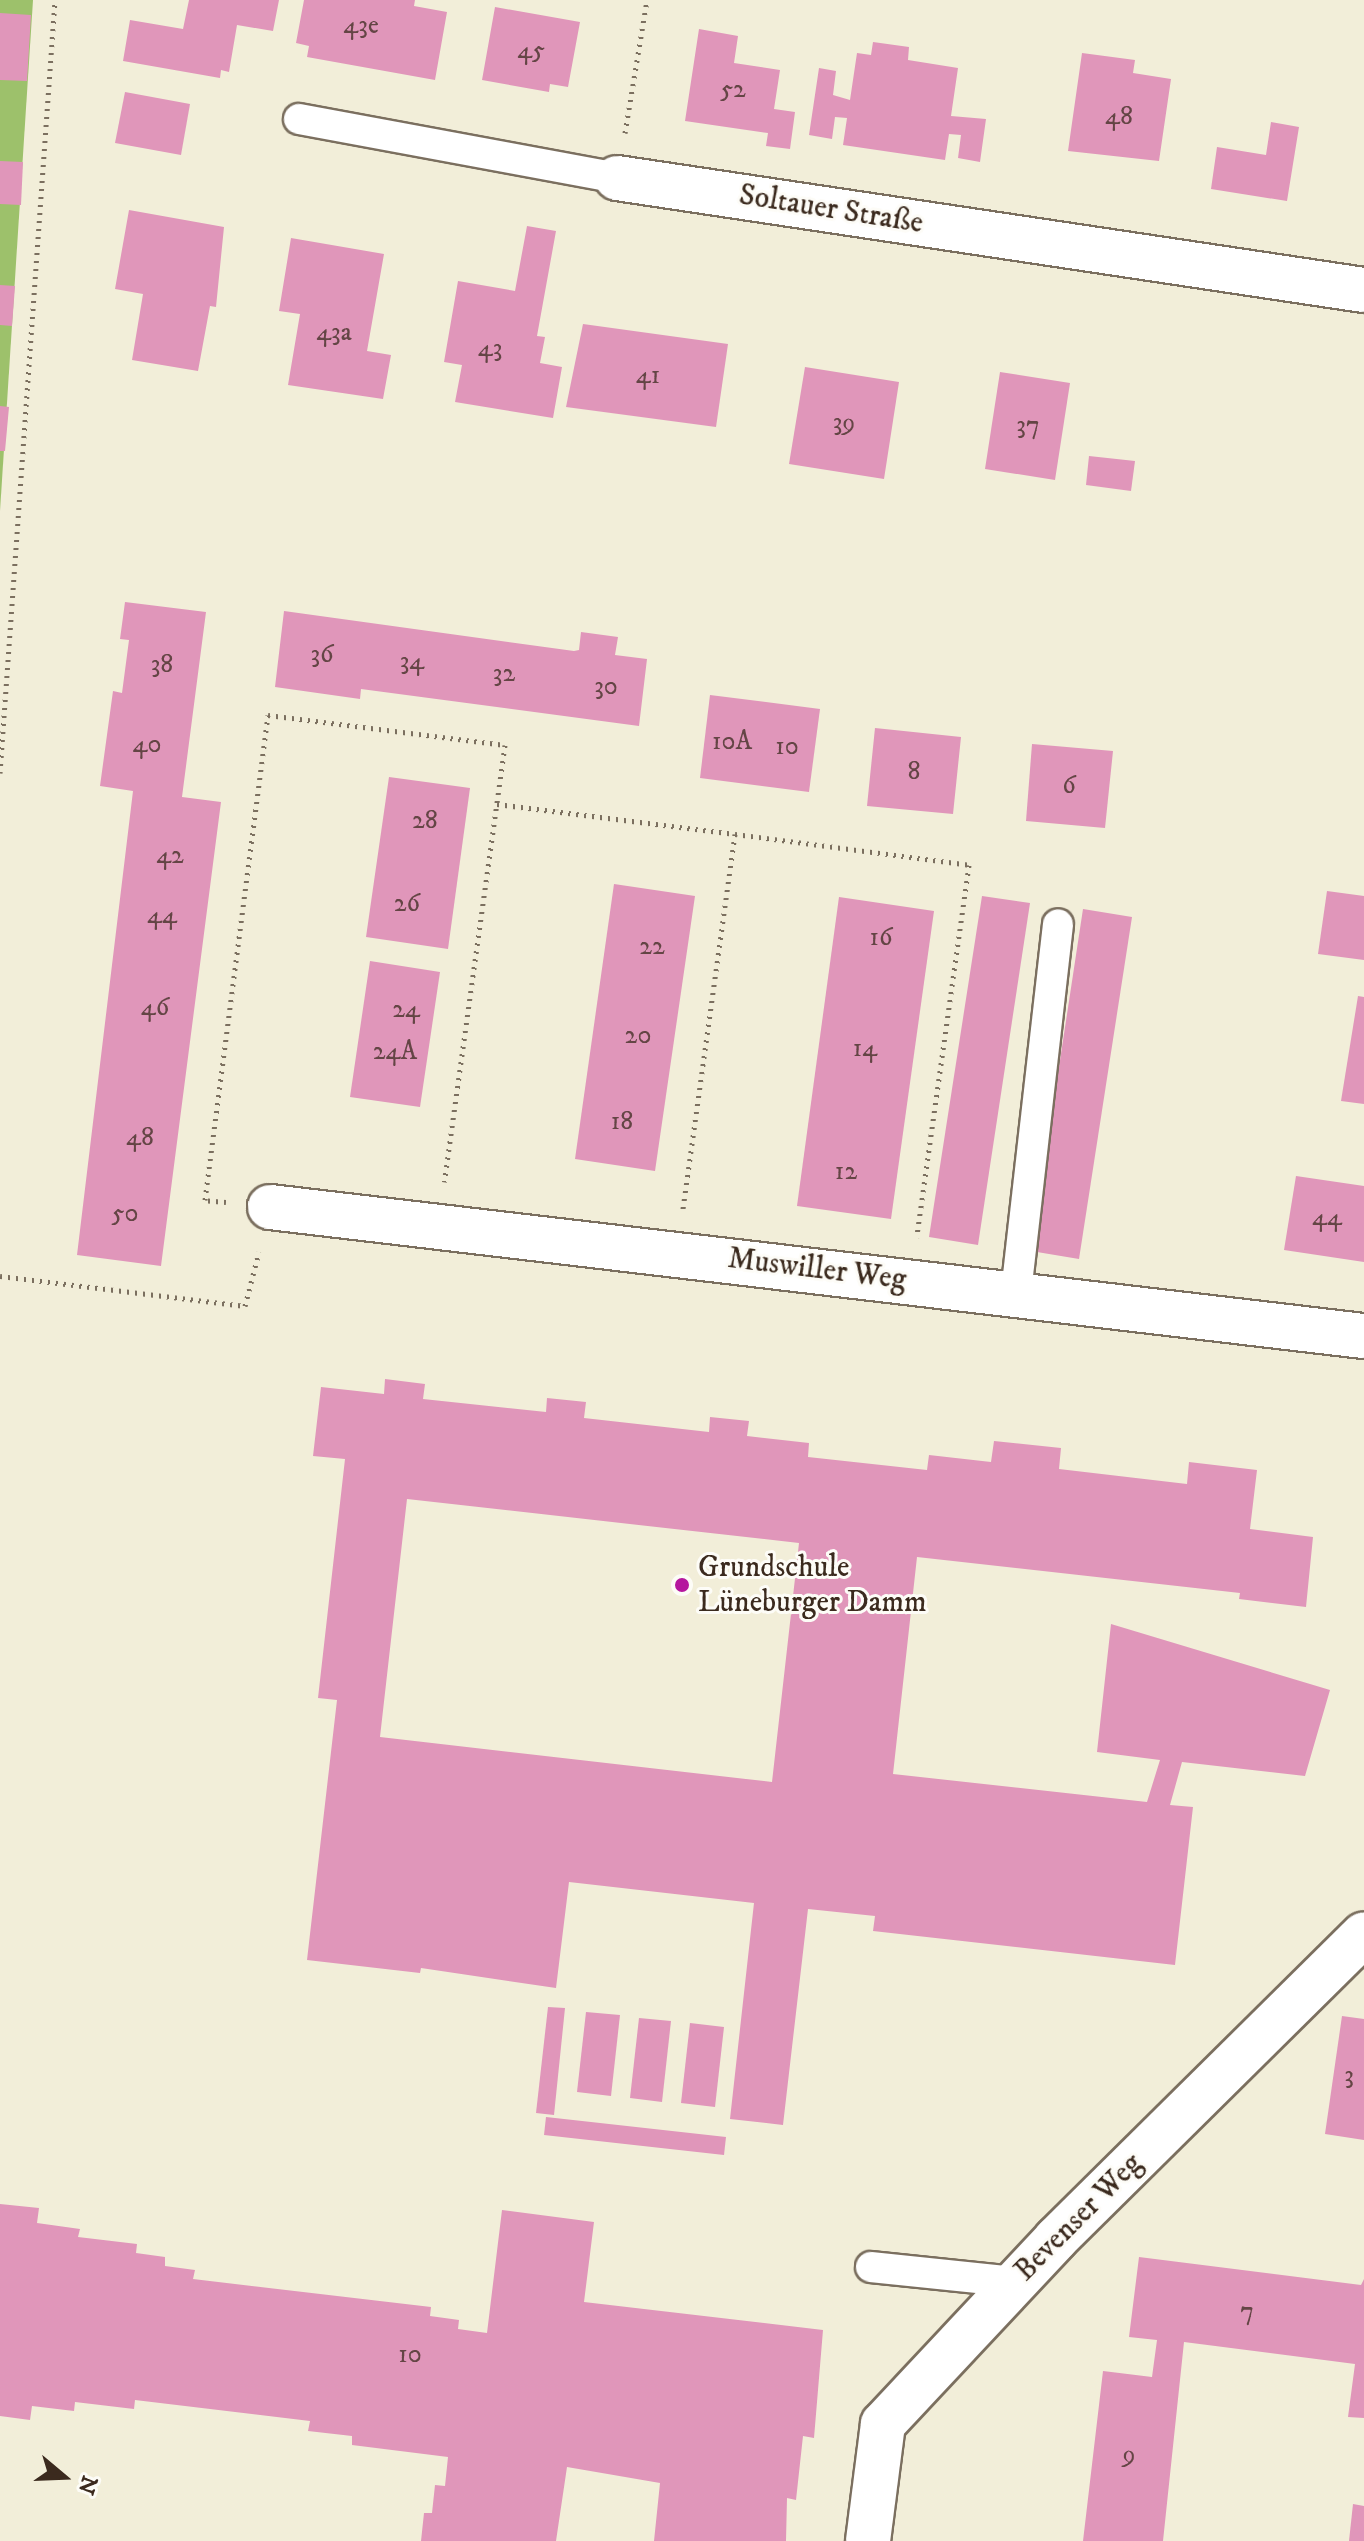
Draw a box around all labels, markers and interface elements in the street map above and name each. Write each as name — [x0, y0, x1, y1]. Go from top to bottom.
house number: 43e — [343, 10, 379, 42]
house number: 45 — [517, 35, 545, 67]
house number: 52 — [720, 74, 746, 106]
house number: 48 — [1105, 101, 1133, 133]
street label: Soltauer Straße — [736, 178, 926, 242]
house number: 43a — [316, 317, 352, 349]
house number: 43 — [478, 333, 502, 365]
house number: 41 — [636, 360, 660, 392]
house number: 39 — [833, 407, 855, 439]
house number: 37 — [1016, 410, 1040, 442]
house number: 36 — [310, 639, 334, 671]
house number: 34 — [400, 646, 424, 678]
house number: 38 — [151, 649, 173, 681]
house number: 32 — [493, 658, 515, 690]
house number: 30 — [594, 671, 618, 703]
house number: 10A — [712, 726, 752, 758]
house number: 40 — [133, 729, 161, 761]
house number: 10 — [775, 731, 799, 763]
house number: 8 — [907, 756, 921, 788]
house number: 6 — [1062, 770, 1076, 802]
house number: 28 — [412, 805, 438, 837]
house number: 42 — [156, 840, 184, 872]
house number: 26 — [394, 888, 420, 920]
house number: 44 — [147, 900, 177, 932]
house number: 16 — [870, 922, 892, 954]
house number: 22 — [639, 931, 665, 963]
house number: 46 — [141, 992, 169, 1024]
house number: 24 — [392, 994, 420, 1026]
house number: 20 — [625, 1020, 651, 1052]
house number: 14 — [853, 1033, 877, 1065]
house number: 24A — [373, 1036, 417, 1068]
house number: 18 — [611, 1106, 633, 1138]
house number: 48 — [126, 1122, 154, 1154]
house number: 12 — [835, 1156, 857, 1188]
house number: 50 — [112, 1198, 138, 1230]
house number: 44 — [1312, 1202, 1342, 1234]
street label: Muswiller Weg — [726, 1241, 908, 1299]
place label: Grundschule Lüneburger Damm — [698, 1550, 927, 1620]
marker: Grundschule Lüneburger Damm — [673, 1576, 691, 1594]
house number: 3 — [1344, 2060, 1354, 2092]
street label: Bevenser Weg — [1008, 2147, 1150, 2289]
house number: 7 — [1240, 2296, 1254, 2328]
house number: 10 — [398, 2339, 422, 2371]
north arrow — [24, 2437, 104, 2517]
house number: 9 — [1123, 2439, 1135, 2471]
text: N — [71, 2472, 103, 2498]

